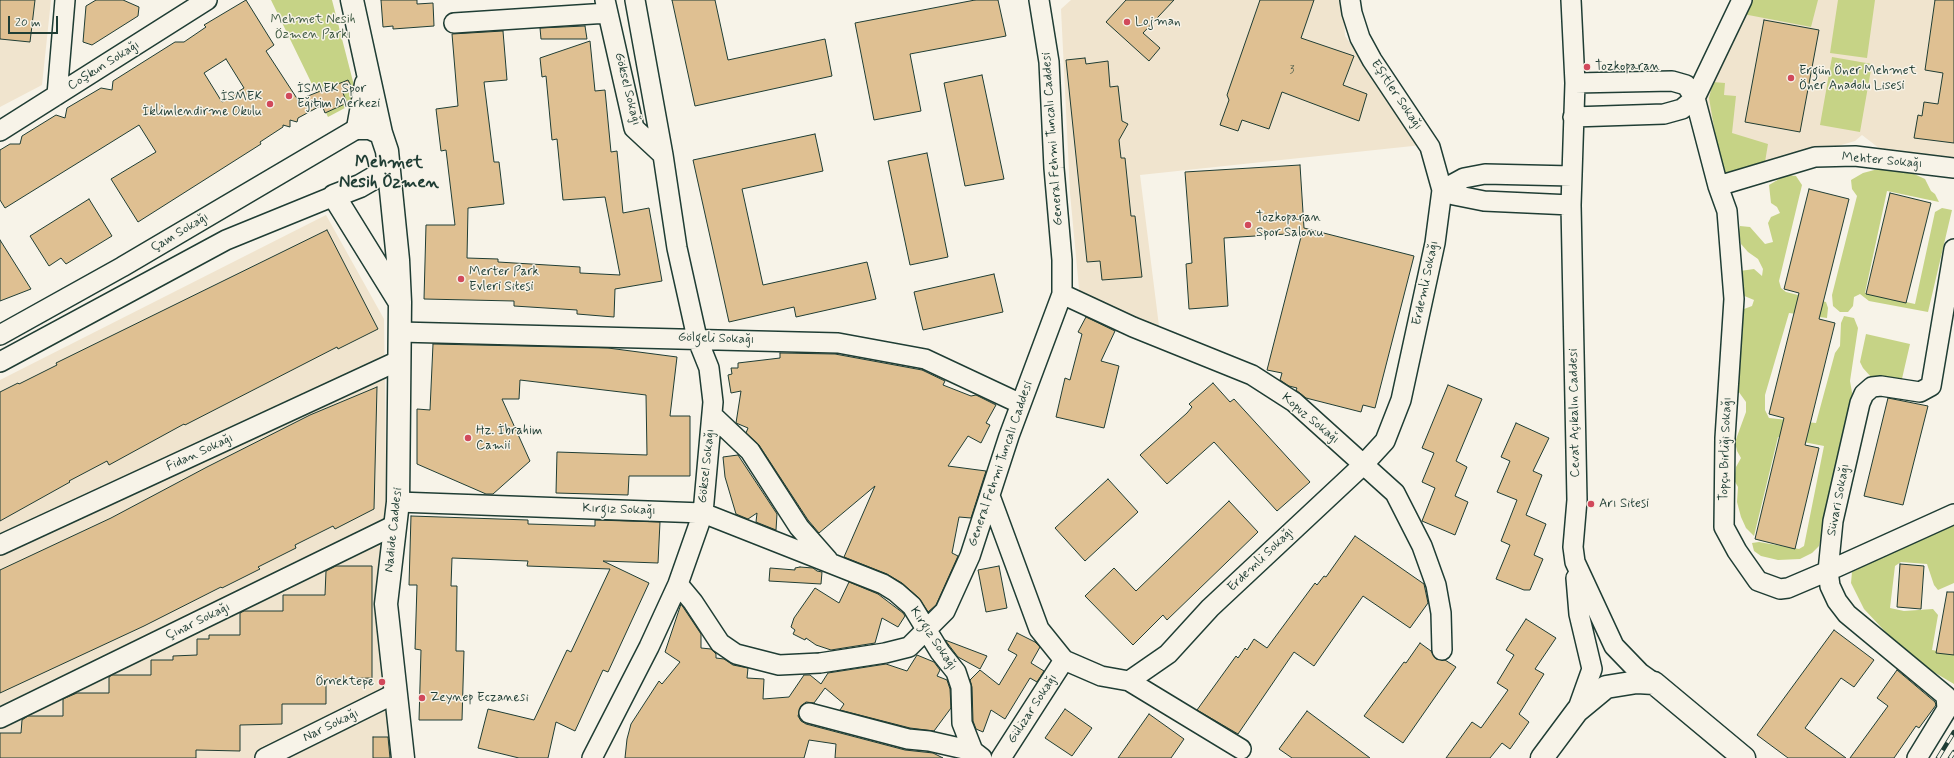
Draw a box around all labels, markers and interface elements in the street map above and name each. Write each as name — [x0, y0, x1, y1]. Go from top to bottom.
scale bar — [10, 8, 60, 34]
park label: Mehmet Nesih Özmen Parkı — [270, 12, 356, 43]
place label: Lojman — [1135, 14, 1181, 30]
text: 20 m — [15, 15, 41, 31]
marker: Lojman — [1122, 17, 1132, 27]
street label: Coşkun Sokağı — [65, 38, 143, 94]
street label: Göksel Sokağı — [610, 51, 644, 127]
street label: General Fehmi Tuncalı Caddesi — [1039, 52, 1067, 226]
street label: Eşitler Sokağı — [1367, 57, 1425, 133]
place label: Tozkoparan — [1595, 59, 1660, 75]
marker: Tozkoparan — [1582, 62, 1592, 72]
place label: Ergün Öner Mehmet Öner Anadolu Lisesi — [1799, 63, 1916, 94]
house number: 3 — [1290, 64, 1294, 78]
marker: Ergün Öner Mehmet Öner Anadolu Lisesi — [1786, 73, 1796, 83]
place label: İSMEK Spor Eğitim Merkezi — [297, 81, 380, 112]
place label: İSMEK İklimlendirme Okulu — [142, 89, 262, 120]
marker: İSMEK Spor Eğitim Merkezi — [284, 91, 294, 101]
marker: İSMEK İklimlendirme Okulu — [265, 99, 275, 109]
street label: Mehter Sokağı — [1841, 150, 1923, 172]
district label: Mehmet Nesih Özmen — [339, 153, 439, 193]
street label: Çam Sokağı — [148, 210, 212, 256]
place label: Tozkoparan Spor Salonu — [1256, 210, 1324, 241]
marker: Tozkoparan Spor Salonu — [1243, 220, 1253, 230]
street label: Erdemli Sokağı — [1409, 239, 1443, 327]
place label: Merter Park Evleri Sitesi — [469, 264, 539, 295]
marker: Merter Park Evleri Sitesi — [456, 274, 466, 284]
street label: Gölgeli Sokağı — [677, 330, 755, 348]
street label: Cevat Açıkalın Caddesi — [1566, 348, 1584, 478]
street label: General Fehmi Tuncalı Caddesi — [965, 379, 1037, 549]
street label: Kopuz Sokağı — [1278, 390, 1342, 448]
street label: Topçu Birliği Sokağı — [1716, 397, 1736, 501]
place label: Hz. İbrahim Camii — [476, 423, 542, 454]
street label: Göksel Sokağı — [695, 428, 719, 504]
street label: Fidan Sokağı — [164, 431, 236, 475]
marker: Hz. İbrahim Camii — [463, 433, 473, 443]
street label: Süvari Sokağı — [1824, 463, 1854, 537]
street label: Nadide Caddesi — [382, 487, 406, 573]
place label: Arı Sitesi — [1599, 496, 1649, 512]
marker: Arı Sitesi — [1586, 499, 1596, 509]
street label: Kırgız Sokağı — [582, 501, 656, 519]
street label: Erdemli Sokağı — [1225, 524, 1297, 596]
street label: Çınar Sokağı — [163, 600, 233, 644]
street label: Kırgız Sokağı — [906, 604, 960, 674]
street label: Gülizar Sokağı — [1005, 671, 1061, 747]
place label: Örnektepe — [315, 674, 374, 690]
marker: Örnektepe — [377, 677, 387, 687]
place label: Zeynep Eczanesi — [430, 690, 529, 706]
marker: Zeynep Eczanesi — [417, 693, 427, 703]
street label: Nar Sokağı — [301, 706, 361, 746]

